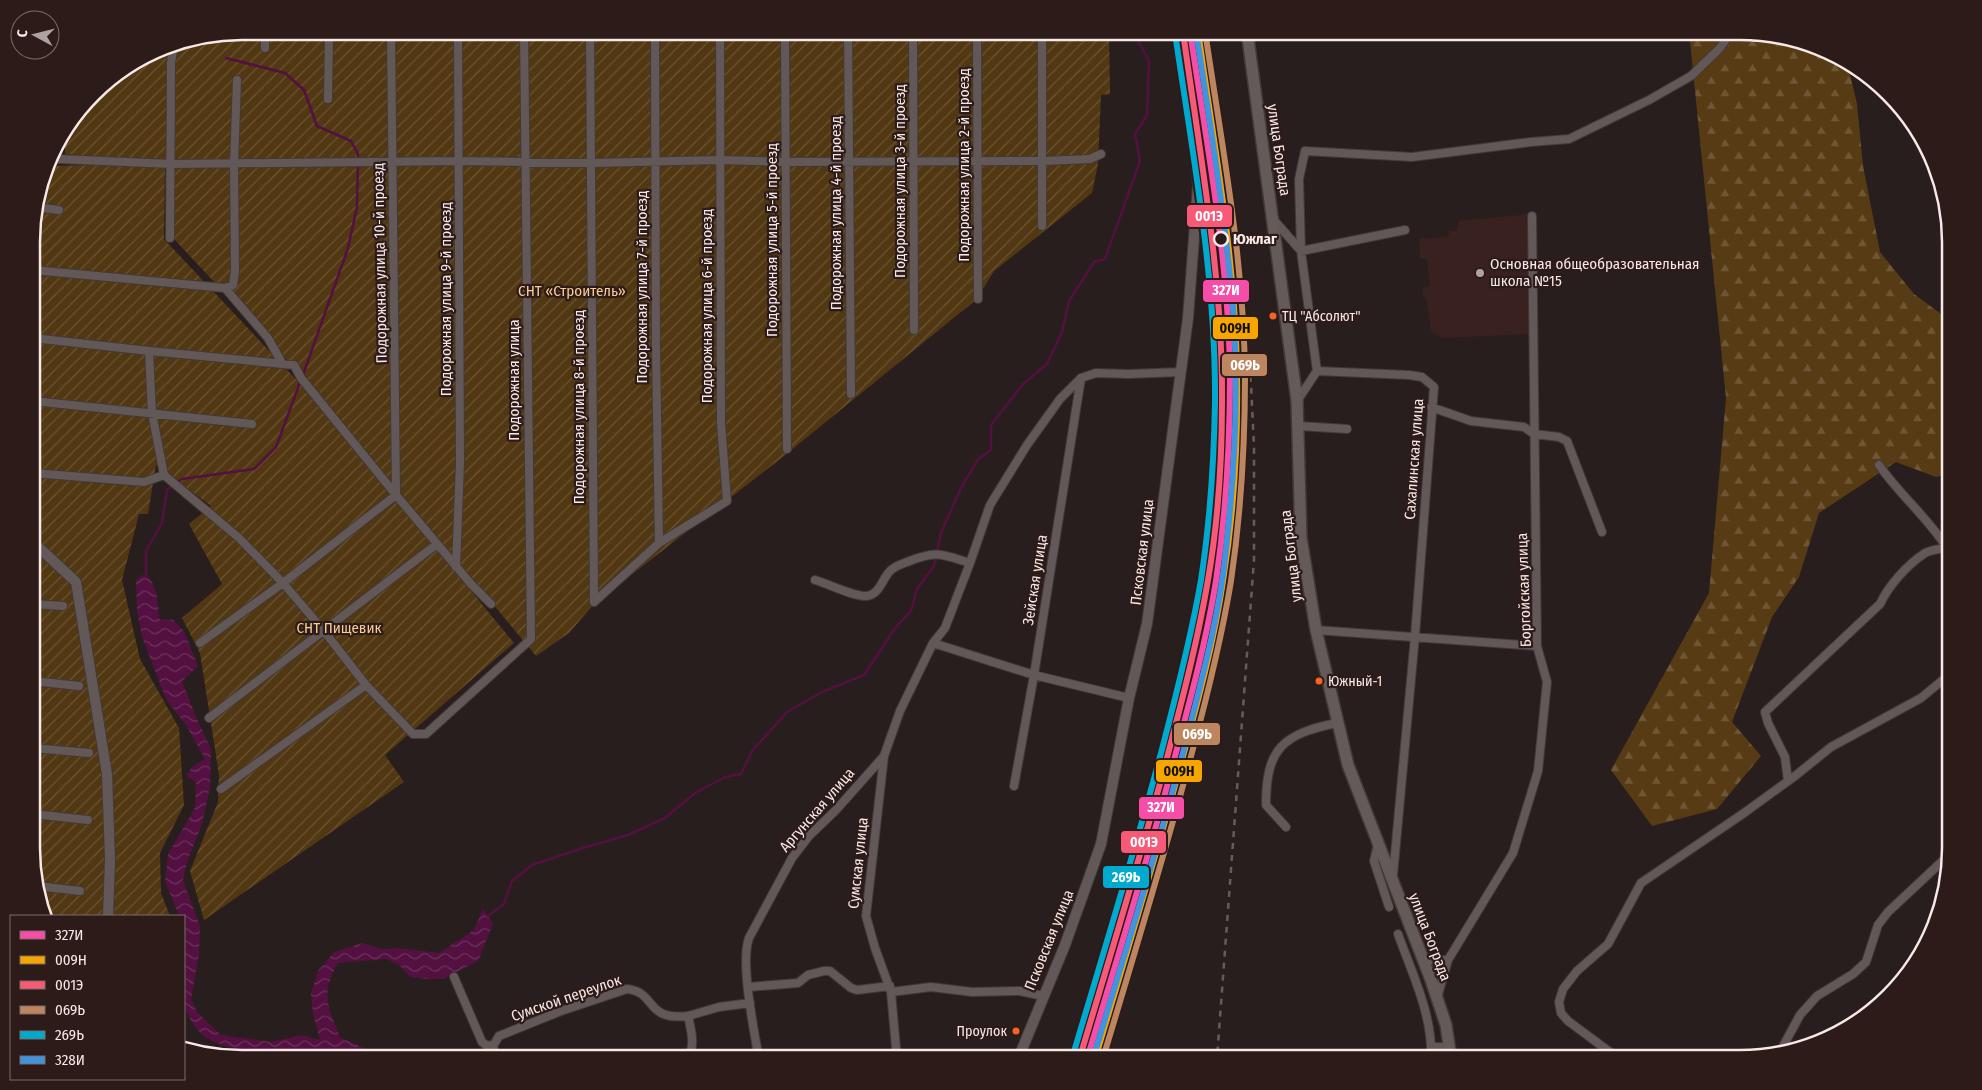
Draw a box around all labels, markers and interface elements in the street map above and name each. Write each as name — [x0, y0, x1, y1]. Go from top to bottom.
north arrow — [10, 10, 60, 60]
text: С — [14, 28, 32, 38]
street label: Подорожная улица 2-й проезд — [955, 68, 973, 262]
street label: Подорожная улица 3-й проезд — [891, 84, 909, 278]
street label: улица Бограда — [1264, 103, 1294, 197]
street label: Подорожная улица 4-й проезд — [827, 116, 845, 310]
street label: Подорожная улица 5-й проезд — [763, 143, 781, 337]
street label: Подорожная улица 10-й проезд — [369, 163, 391, 363]
street label: Подорожная улица 7-й проезд — [633, 190, 651, 384]
street label: Подорожная улица 9-й проезд — [437, 202, 455, 396]
line badge: 001Э — [1186, 204, 1233, 228]
text: 001Э — [1195, 208, 1223, 225]
street label: Подорожная улица 6-й проезд — [698, 209, 716, 403]
place label: Южлаг — [1233, 230, 1277, 248]
marker: Южлаг — [1213, 231, 1229, 247]
place label: Основная общеобразовательная школа №15 — [1490, 255, 1700, 290]
marker: Основная общеобразовательная школа №15 — [1474, 267, 1486, 279]
line badge: 327И — [1202, 279, 1250, 303]
park label: СНТ «Строитель» — [518, 282, 626, 300]
text: 327И — [1211, 282, 1240, 299]
place label: ТЦ "Абсолют" — [1282, 308, 1361, 325]
street label: Подорожная улица 8-й проезд — [570, 310, 588, 504]
marker: ТЦ "Абсолют" — [1268, 311, 1278, 321]
line badge: 009Н — [1212, 316, 1259, 340]
street label: Подорожная улица — [505, 319, 523, 441]
text: 009Н — [1220, 320, 1250, 337]
line badge: 069Ь — [1221, 353, 1268, 377]
text: 069Ь — [1230, 357, 1260, 374]
street label: Сахалинская улица — [1401, 398, 1427, 520]
street label: Псковская улица — [1127, 498, 1157, 606]
street label: улица Бограда — [1276, 509, 1306, 603]
street label: Зейская улица — [1019, 533, 1051, 627]
street label: Боргойская улица — [1513, 533, 1535, 647]
park label: СНТ Пищевик — [297, 619, 381, 637]
place label: Южный-1 — [1328, 673, 1382, 690]
marker: Южный-1 — [1314, 676, 1324, 686]
line badge: 069Ь — [1173, 722, 1221, 746]
text: 069Ь — [1182, 726, 1212, 743]
line badge: 009Н — [1155, 759, 1203, 783]
text: 009Н — [1164, 763, 1194, 780]
street label: Аргунская улица — [776, 764, 858, 856]
line badge: 327И — [1138, 796, 1185, 820]
text: 327И — [1146, 799, 1175, 816]
street label: Сумская улица — [844, 816, 872, 910]
line badge: 001Э — [1120, 830, 1167, 854]
text: 001Э — [1130, 834, 1158, 851]
line badge: 269Ь — [1102, 865, 1150, 889]
text: 269Ь — [1111, 869, 1141, 886]
street label: Псковская улица — [1021, 887, 1077, 993]
street label: улица Бограда — [1405, 890, 1455, 984]
legend — [10, 915, 185, 1080]
text: 327И — [55, 926, 83, 944]
text: 009Н — [55, 951, 87, 969]
street label: Сумской переулок — [509, 971, 623, 1025]
text: 001Э — [55, 976, 83, 994]
text: 069Ь — [55, 1001, 85, 1019]
place label: Проулок — [957, 1023, 1007, 1040]
text: 269Ь — [55, 1026, 84, 1044]
marker: Проулок — [1011, 1026, 1021, 1036]
text: 328И — [55, 1051, 85, 1069]

